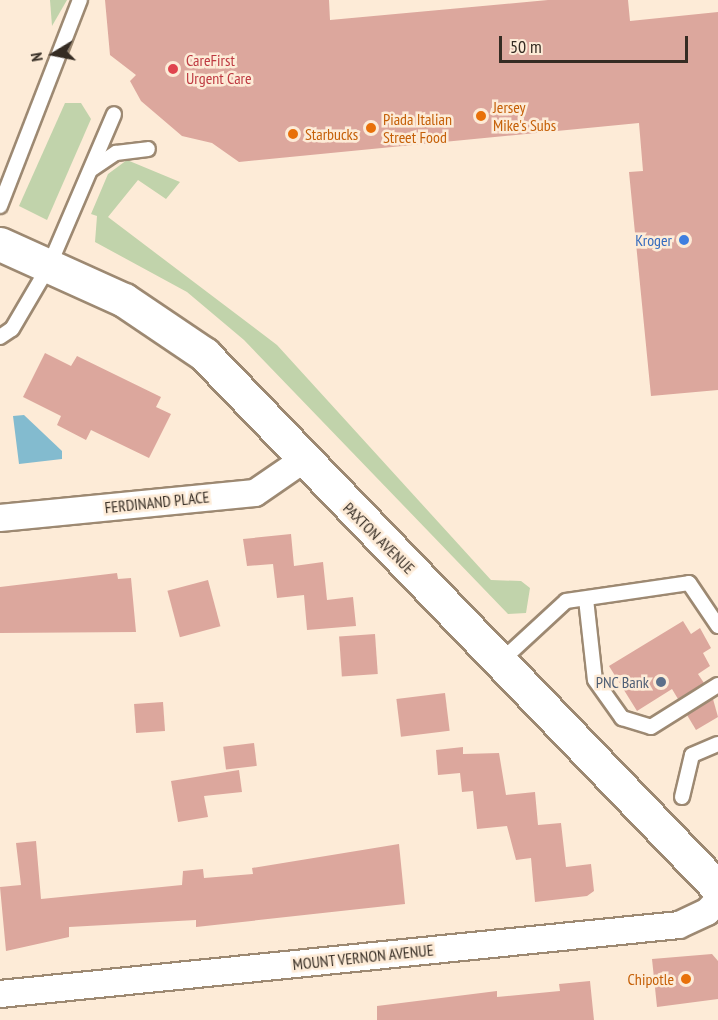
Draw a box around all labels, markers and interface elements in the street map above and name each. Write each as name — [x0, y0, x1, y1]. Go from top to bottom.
north arrow — [24, 24, 84, 84]
scale bar — [502, 24, 691, 62]
text: 50 m — [510, 35, 542, 58]
place label: CareFirst Urgent Care — [186, 50, 252, 88]
text: N — [26, 51, 47, 63]
marker: CareFirst Urgent Care — [164, 60, 182, 78]
place label: Jersey Mike's Subs — [493, 97, 556, 135]
place label: Piada Italian Street Food — [383, 109, 452, 147]
marker: Jersey Mike's Subs — [474, 109, 488, 123]
marker: Piada Italian Street Food — [364, 121, 378, 135]
place label: Starbucks — [305, 124, 358, 144]
marker: Starbucks — [286, 127, 300, 141]
place label: Kroger — [635, 230, 672, 250]
marker: Kroger — [677, 233, 691, 247]
street label: FERDINAND PLACE — [104, 487, 210, 517]
street label: PAXTON AVENUE — [339, 498, 419, 578]
place label: PNC Bank — [595, 672, 649, 692]
marker: PNC Bank — [654, 675, 668, 689]
street label: MOUNT VERNON AVENUE — [291, 940, 435, 974]
place label: Chipotle — [628, 969, 674, 989]
marker: Chipotle — [679, 972, 693, 986]

